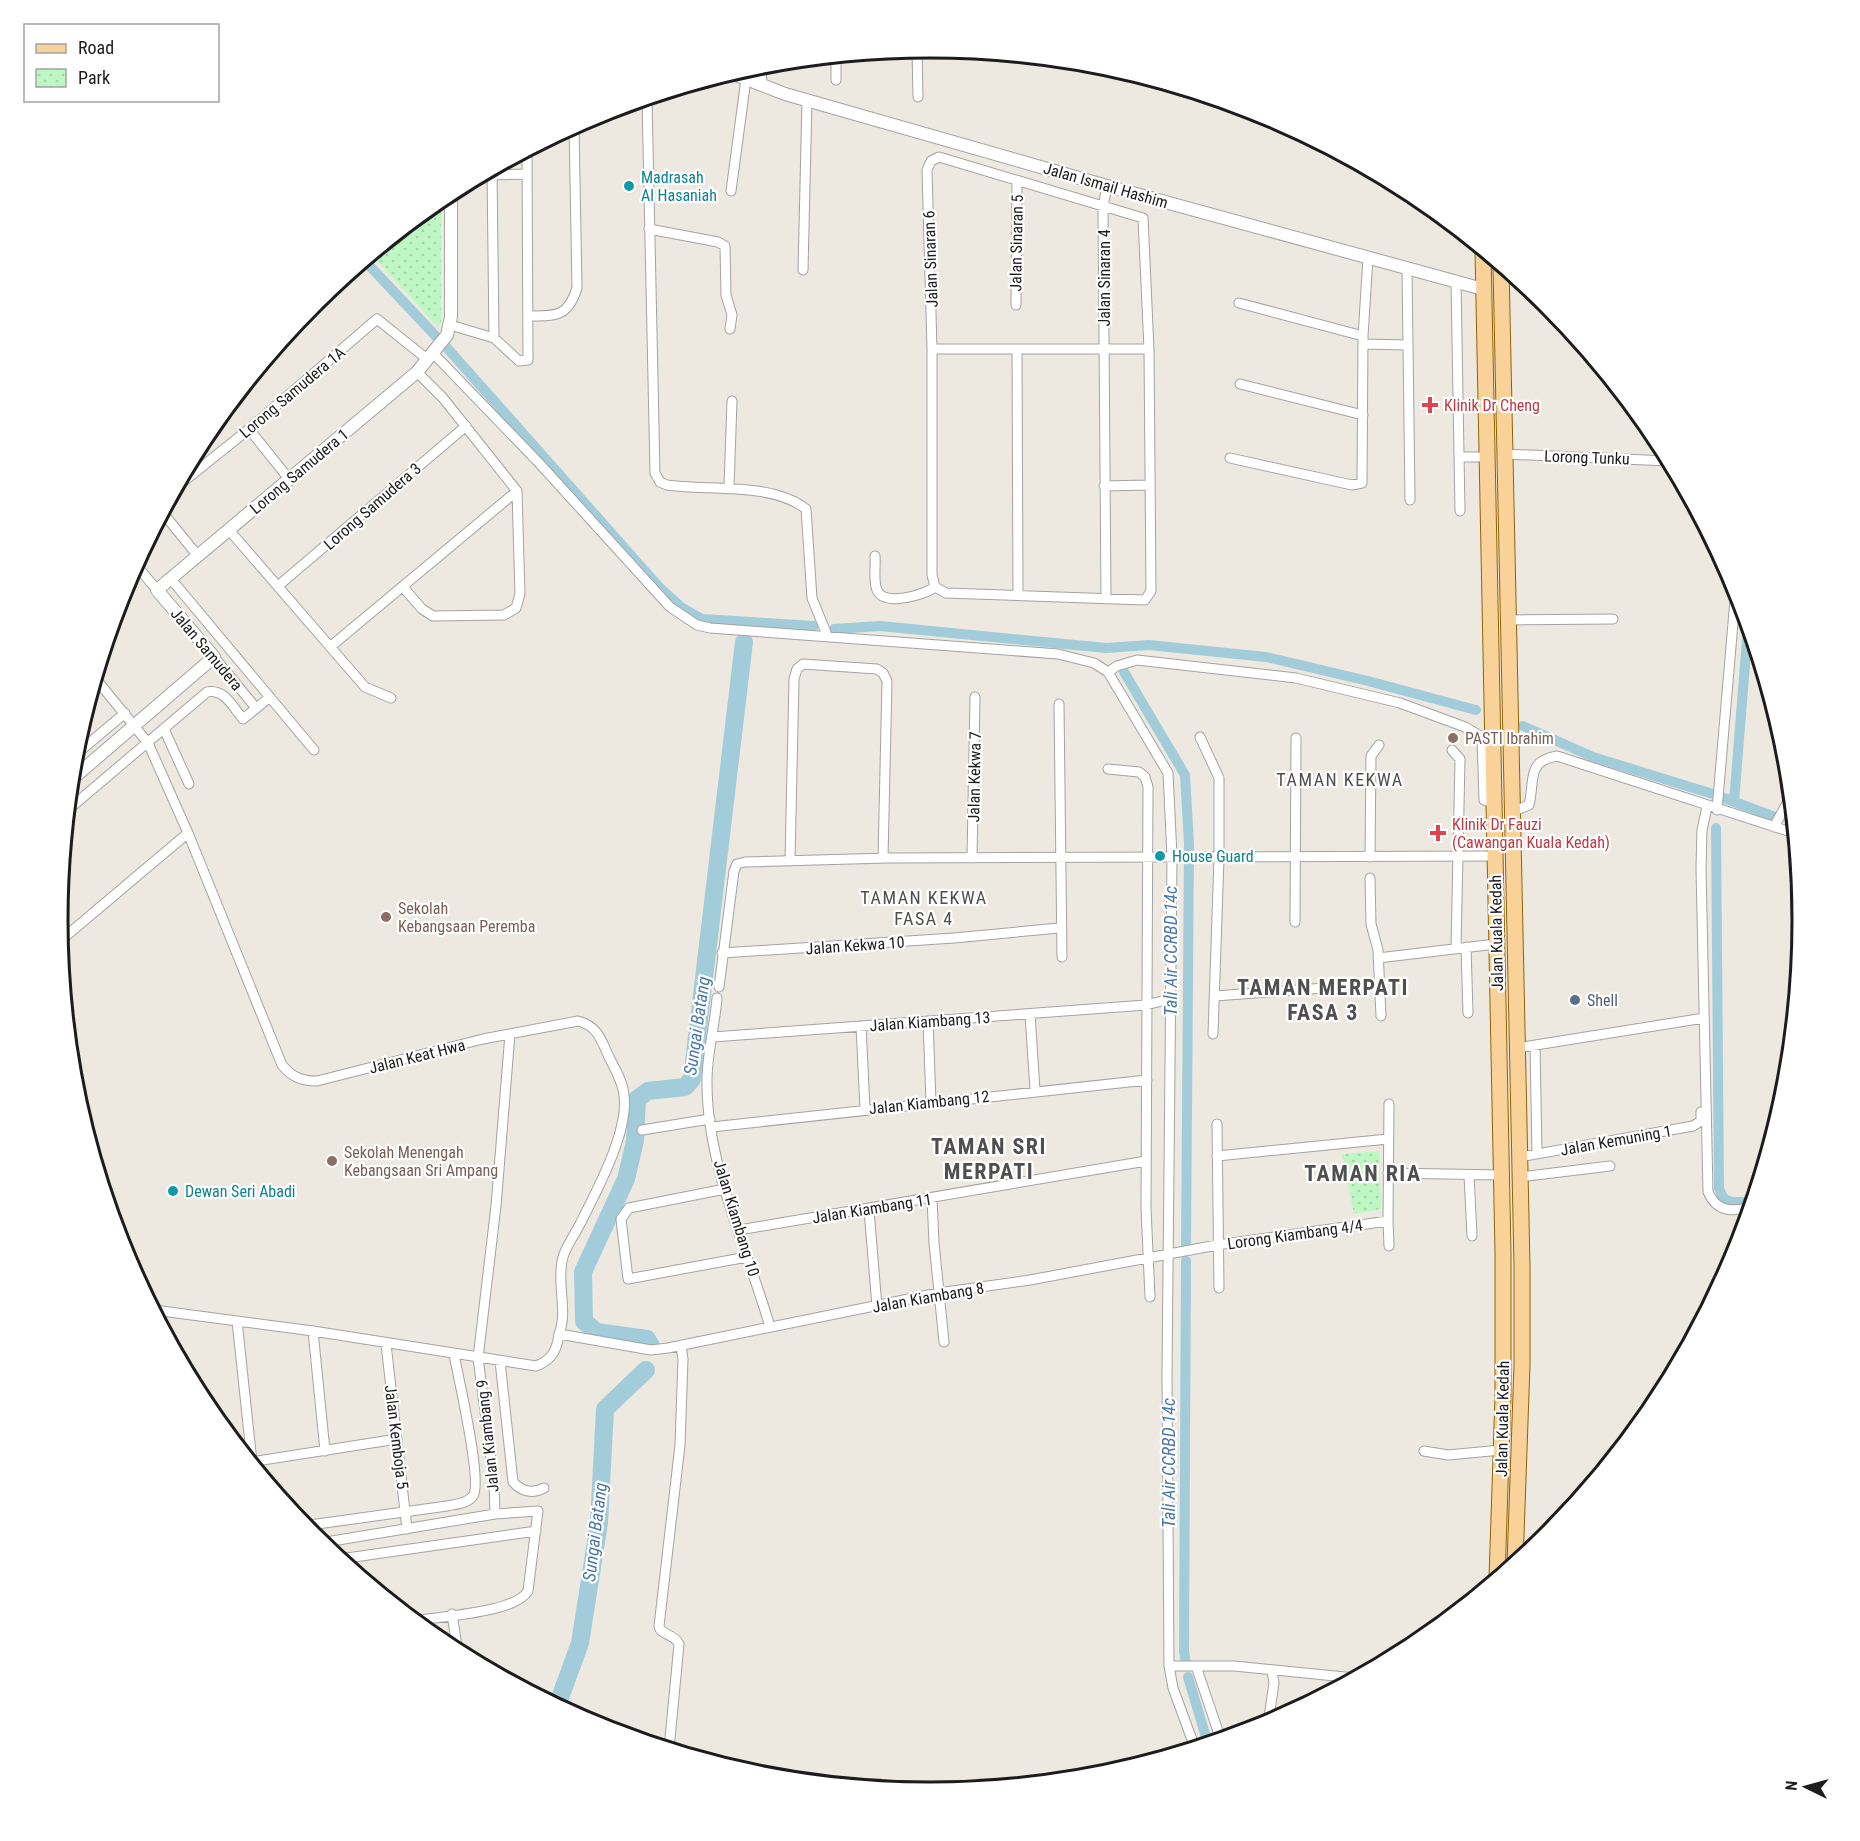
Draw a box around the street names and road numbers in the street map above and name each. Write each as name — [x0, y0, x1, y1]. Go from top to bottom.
street label: Jalan Ismail Hashim — [1041, 159, 1170, 212]
street label: Jalan Sinaran 5 — [1006, 194, 1027, 292]
street label: Jalan Sinaran 6 — [919, 210, 942, 308]
street label: Jalan Sinaran 4 — [1095, 229, 1114, 327]
street label: Lorong Samudera 1A — [236, 343, 349, 442]
street label: Lorong Samudera 1 — [246, 425, 352, 518]
street label: Lorong Tunku — [1544, 447, 1630, 468]
street label: Lorong Samudera 3 — [320, 459, 425, 554]
street label: Jalan Samudera — [167, 604, 247, 694]
street label: Jalan Kekwa 7 — [964, 731, 985, 823]
street label: Jalan Kuala Kedah — [1486, 875, 1507, 991]
street label: Jalan Kekwa 10 — [805, 933, 905, 958]
street label: Jalan Kiambang 13 — [869, 1008, 991, 1035]
street label: Jalan Keat Hwa — [367, 1035, 467, 1078]
street label: Jalan Kiambang 12 — [868, 1087, 990, 1118]
street label: Jalan Kemuning 1 — [1559, 1121, 1673, 1160]
street label: Jalan Kiambang 10 — [710, 1158, 763, 1279]
street label: Jalan Kiambang 11 — [811, 1190, 933, 1227]
street label: Lorong Kiambang 4/4 — [1226, 1216, 1364, 1253]
street label: Jalan Kiambang 8 — [871, 1278, 985, 1317]
street label: Jalan Kuala Kedah — [1492, 1361, 1513, 1477]
street label: Jalan Kiambang 9 — [472, 1379, 503, 1493]
street label: Jalan Kemboja 5 — [381, 1384, 412, 1490]

